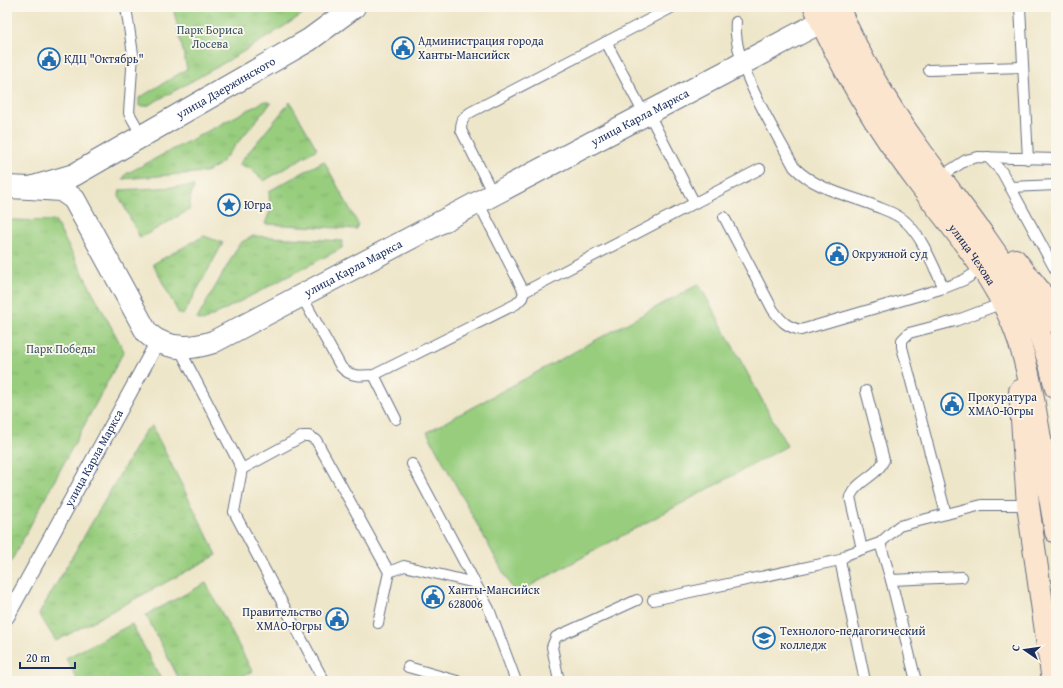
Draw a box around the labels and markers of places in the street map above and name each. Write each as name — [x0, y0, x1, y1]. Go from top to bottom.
place label: Администрация города Ханты-Мансийск — [418, 32, 544, 63]
public building icon: Администрация города Ханты-Мансийск — [390, 35, 416, 61]
public building icon: КДЦ "Октябрь" — [36, 46, 62, 72]
place label: КДЦ "Октябрь" — [64, 50, 144, 67]
place icon: Югра — [216, 192, 242, 218]
place label: Югра — [244, 196, 272, 213]
public building icon: Окружной суд — [824, 241, 850, 267]
place label: Окружной суд — [852, 245, 928, 262]
place label: Прокуратура ХМАО-Югры — [968, 388, 1037, 419]
public building icon: Прокуратура ХМАО-Югры — [939, 391, 965, 417]
place label: Ханты-Мансийск 628006 — [448, 581, 540, 612]
public building icon: Ханты-Мансийск 628006 — [420, 584, 446, 610]
place label: Правительство ХМАО-Югры — [242, 603, 323, 634]
public building icon: Правительство ХМАО-Югры — [324, 606, 350, 632]
place label: Технолого-педагогический колледж — [780, 622, 926, 653]
school or university icon: Технолого-педагогический колледж — [751, 625, 777, 651]

